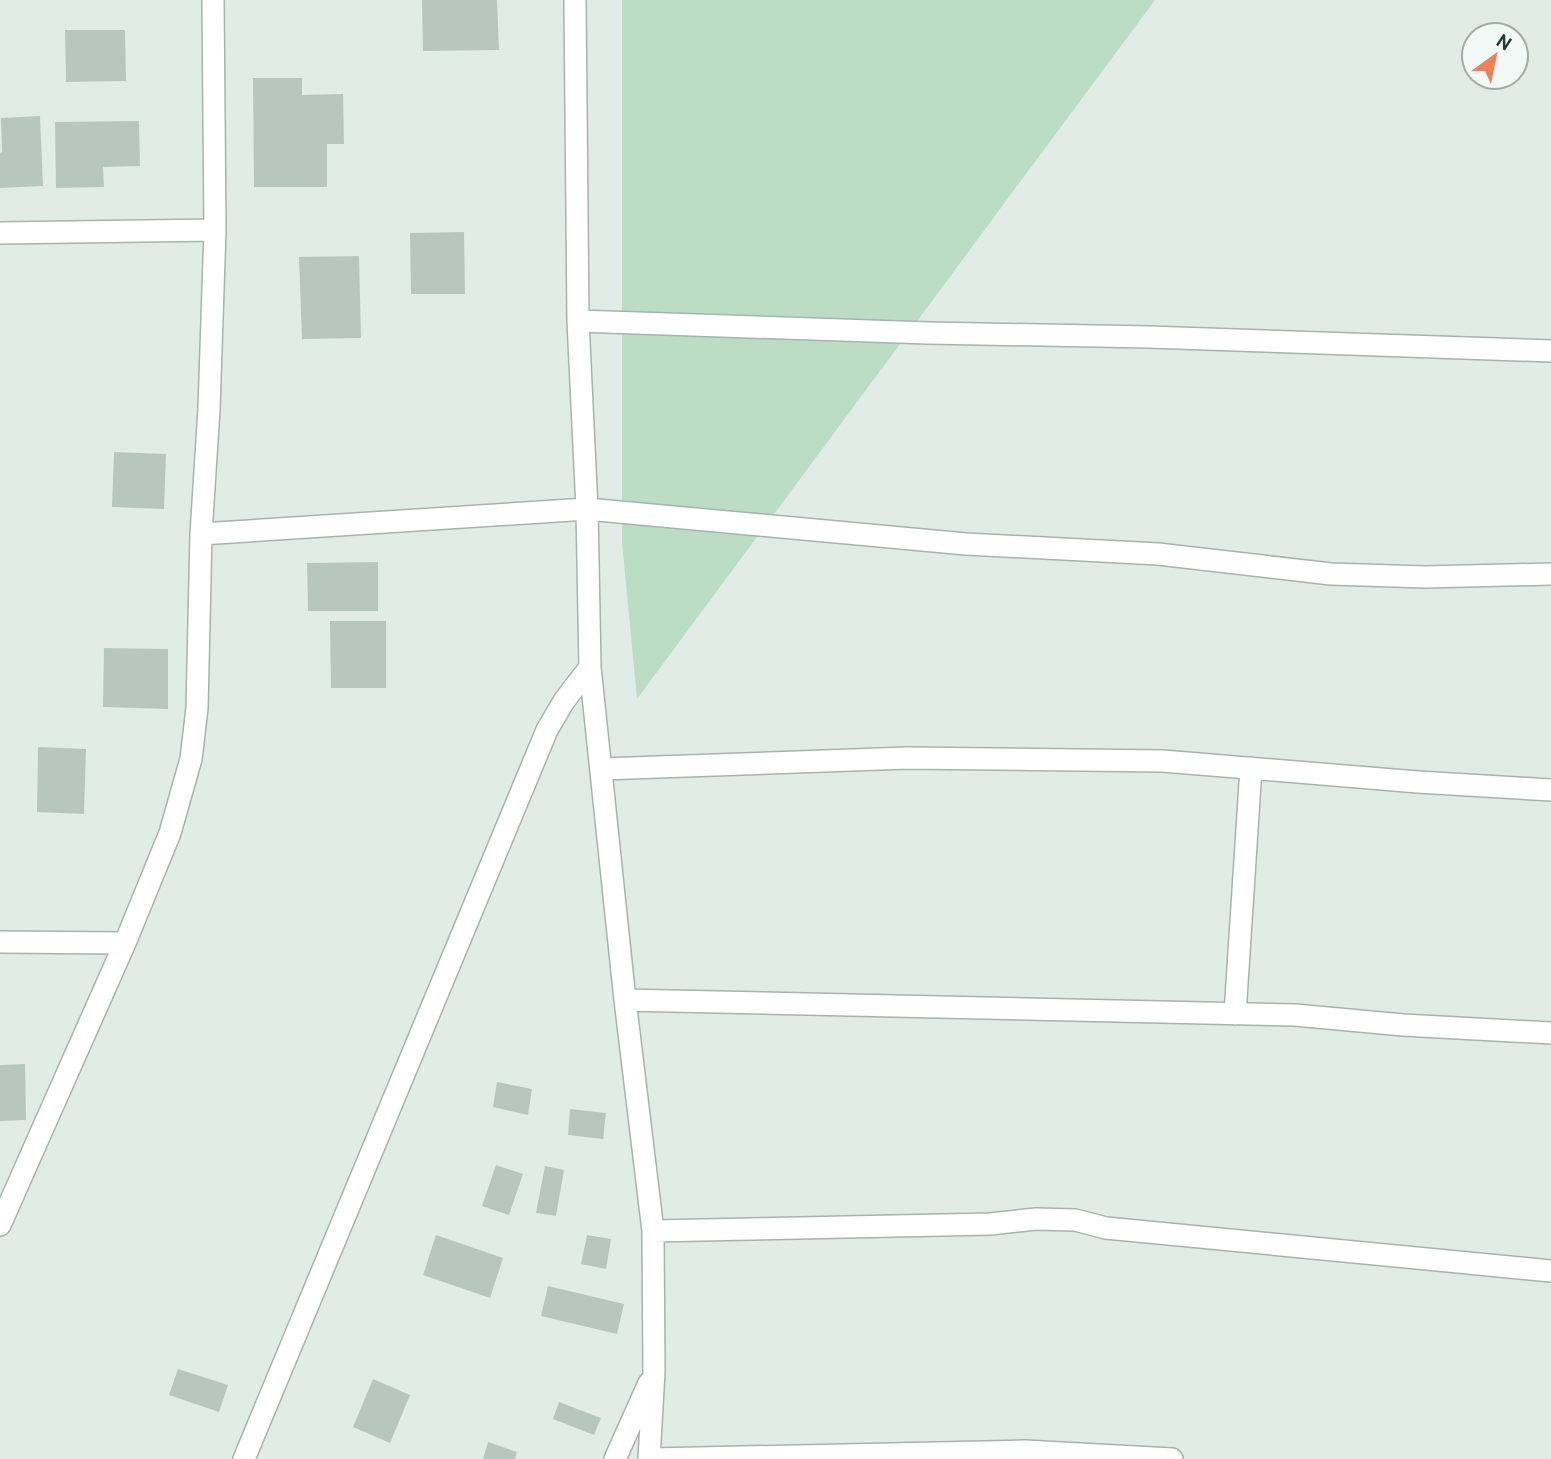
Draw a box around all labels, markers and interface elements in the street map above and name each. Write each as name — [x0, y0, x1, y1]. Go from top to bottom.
north arrow — [1460, 21, 1530, 91]
text: N — [1491, 30, 1515, 57]

